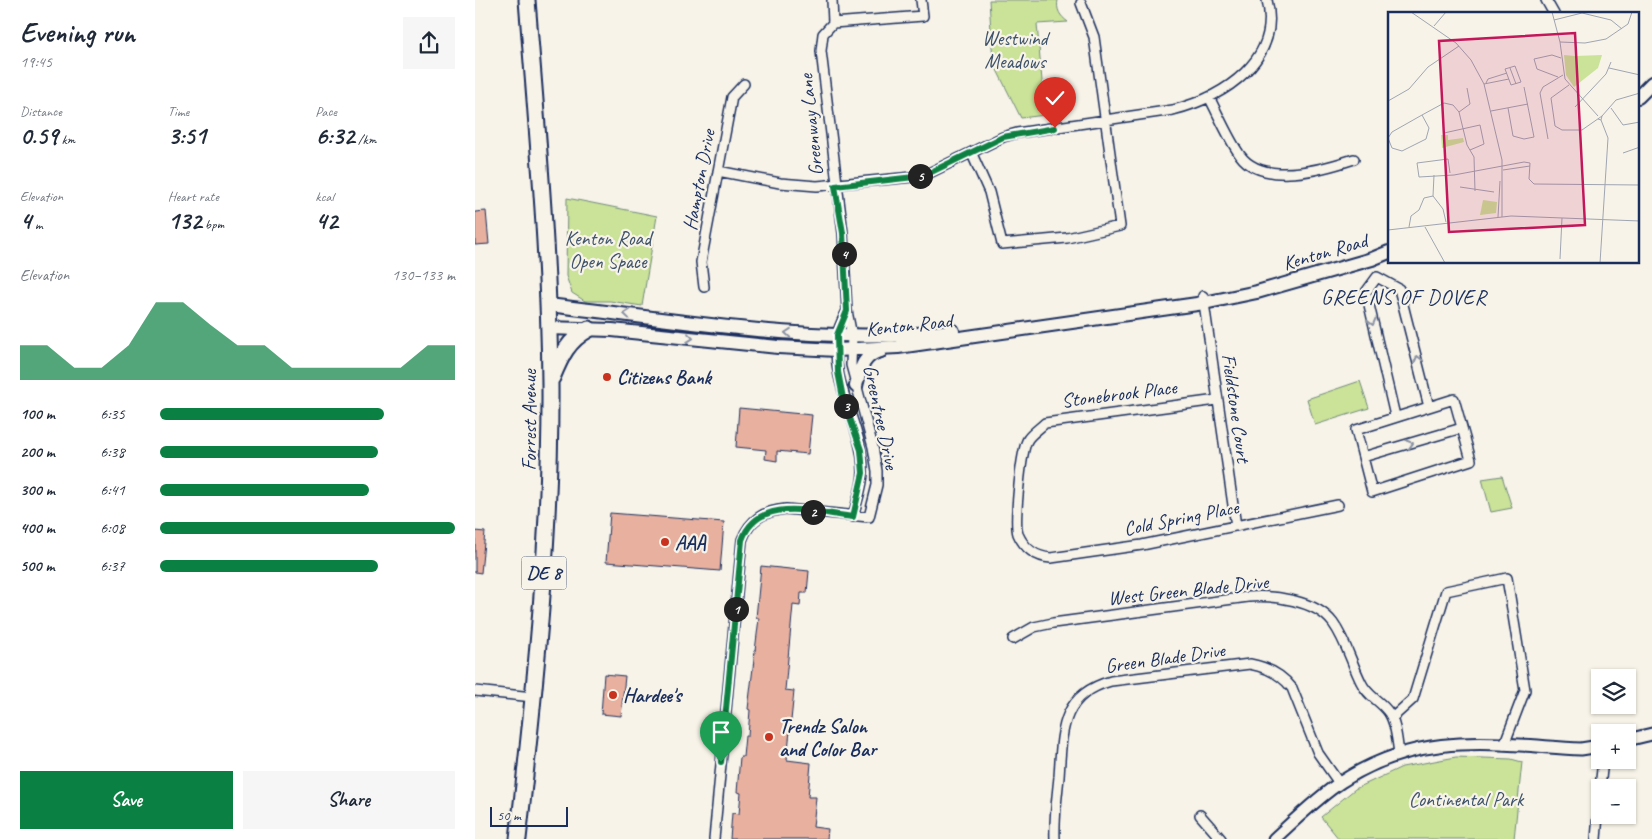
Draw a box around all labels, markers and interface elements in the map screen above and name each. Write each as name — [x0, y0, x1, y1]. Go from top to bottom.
inset map — [1388, 12, 1639, 264]
text: Evening run — [20, 15, 135, 50]
button: share — [403, 17, 455, 69]
park label: Westwind Meadows — [982, 26, 1051, 74]
text: 19:45 — [20, 52, 52, 72]
street label: Greenway Lane — [793, 72, 829, 177]
pin — [1034, 77, 1076, 128]
icon: check — [1041, 84, 1069, 112]
text: Distance — [20, 103, 62, 120]
text: Time — [168, 103, 189, 120]
text: Pace — [315, 103, 337, 120]
text: 0.59 — [20, 120, 58, 152]
text: 3:51 — [168, 120, 206, 152]
text: 6:32 — [315, 120, 355, 152]
street label: Hampton Drive — [677, 126, 721, 232]
text: km — [58, 131, 75, 148]
text: /km — [355, 131, 376, 148]
pin: 5 — [907, 164, 933, 188]
text: 5 — [917, 168, 924, 185]
text: Elevation — [20, 188, 63, 205]
text: Heart rate — [168, 188, 219, 205]
text: kcal — [315, 188, 334, 205]
text: 4 — [20, 205, 31, 237]
text: 132 — [168, 205, 201, 237]
text: 42 — [315, 205, 338, 237]
text: m — [31, 216, 43, 233]
text: bpm — [201, 216, 224, 233]
park label: Kenton Road Open Space — [565, 226, 654, 274]
street label: Kenton Road — [1280, 227, 1373, 276]
pin: 4 — [831, 242, 857, 266]
text: 4 — [841, 246, 848, 263]
text: Elevation — [20, 265, 69, 285]
text: 130–133 m — [392, 265, 455, 285]
district label: GREENS OF DOVER — [1321, 284, 1489, 310]
street label: Kenton Road — [865, 308, 956, 342]
one-way arrow — [622, 309, 630, 320]
one-way arrow — [1366, 317, 1377, 326]
one-way arrow — [784, 328, 792, 339]
one-way arrow — [686, 332, 694, 343]
street label: Fieldstone Court — [1216, 352, 1256, 466]
one-way arrow — [1413, 355, 1424, 364]
street label: Greentree Drive — [858, 362, 905, 473]
place label: Citizens Bank — [617, 365, 713, 390]
street label: Forrest Avenue — [517, 368, 542, 470]
marker: Citizens Bank — [601, 371, 613, 383]
street label: Stonebrook Place — [1060, 374, 1179, 413]
pin: 3 — [833, 394, 859, 418]
text: 3 — [843, 398, 850, 415]
text: 100 m — [20, 404, 55, 424]
text: 6:35 — [100, 404, 125, 424]
one-way arrow — [1406, 439, 1414, 449]
text: 200 m — [20, 442, 55, 462]
text: 6:38 — [100, 442, 125, 462]
text: 300 m — [20, 480, 55, 500]
text: 6:41 — [100, 480, 125, 500]
street label: Cold Spring Place — [1122, 494, 1242, 541]
pin: 2 — [801, 500, 825, 524]
text: 2 — [810, 504, 817, 521]
text: 400 m — [20, 518, 55, 538]
text: 6:08 — [100, 518, 125, 538]
place label: AAA — [675, 530, 706, 555]
marker: AAA — [659, 536, 671, 548]
text: 500 m — [20, 556, 54, 576]
text: 6:37 — [100, 556, 125, 576]
road number: DE 8 — [521, 556, 567, 590]
street label: West Green Blade Drive — [1107, 569, 1271, 611]
pin: 1 — [723, 596, 749, 622]
text: 1 — [733, 601, 740, 618]
street label: Green Blade Drive — [1104, 637, 1228, 679]
map controls — [1591, 669, 1636, 824]
button: layers — [1591, 669, 1636, 714]
place label: Hardee's — [623, 683, 683, 708]
marker: Hardee's — [607, 689, 619, 701]
pin — [700, 711, 742, 762]
place label: Trendz Salon and Color Bar — [779, 714, 879, 762]
icon: arrive — [707, 718, 735, 746]
button: + — [1591, 724, 1636, 769]
marker: Trendz Salon and Color Bar — [763, 731, 775, 743]
button: Save — [20, 771, 233, 829]
button: Share — [243, 771, 455, 829]
button: − — [1591, 779, 1636, 824]
park label: Continental Park — [1409, 787, 1525, 812]
scale bar — [490, 804, 567, 827]
text: 50 m — [497, 807, 521, 824]

